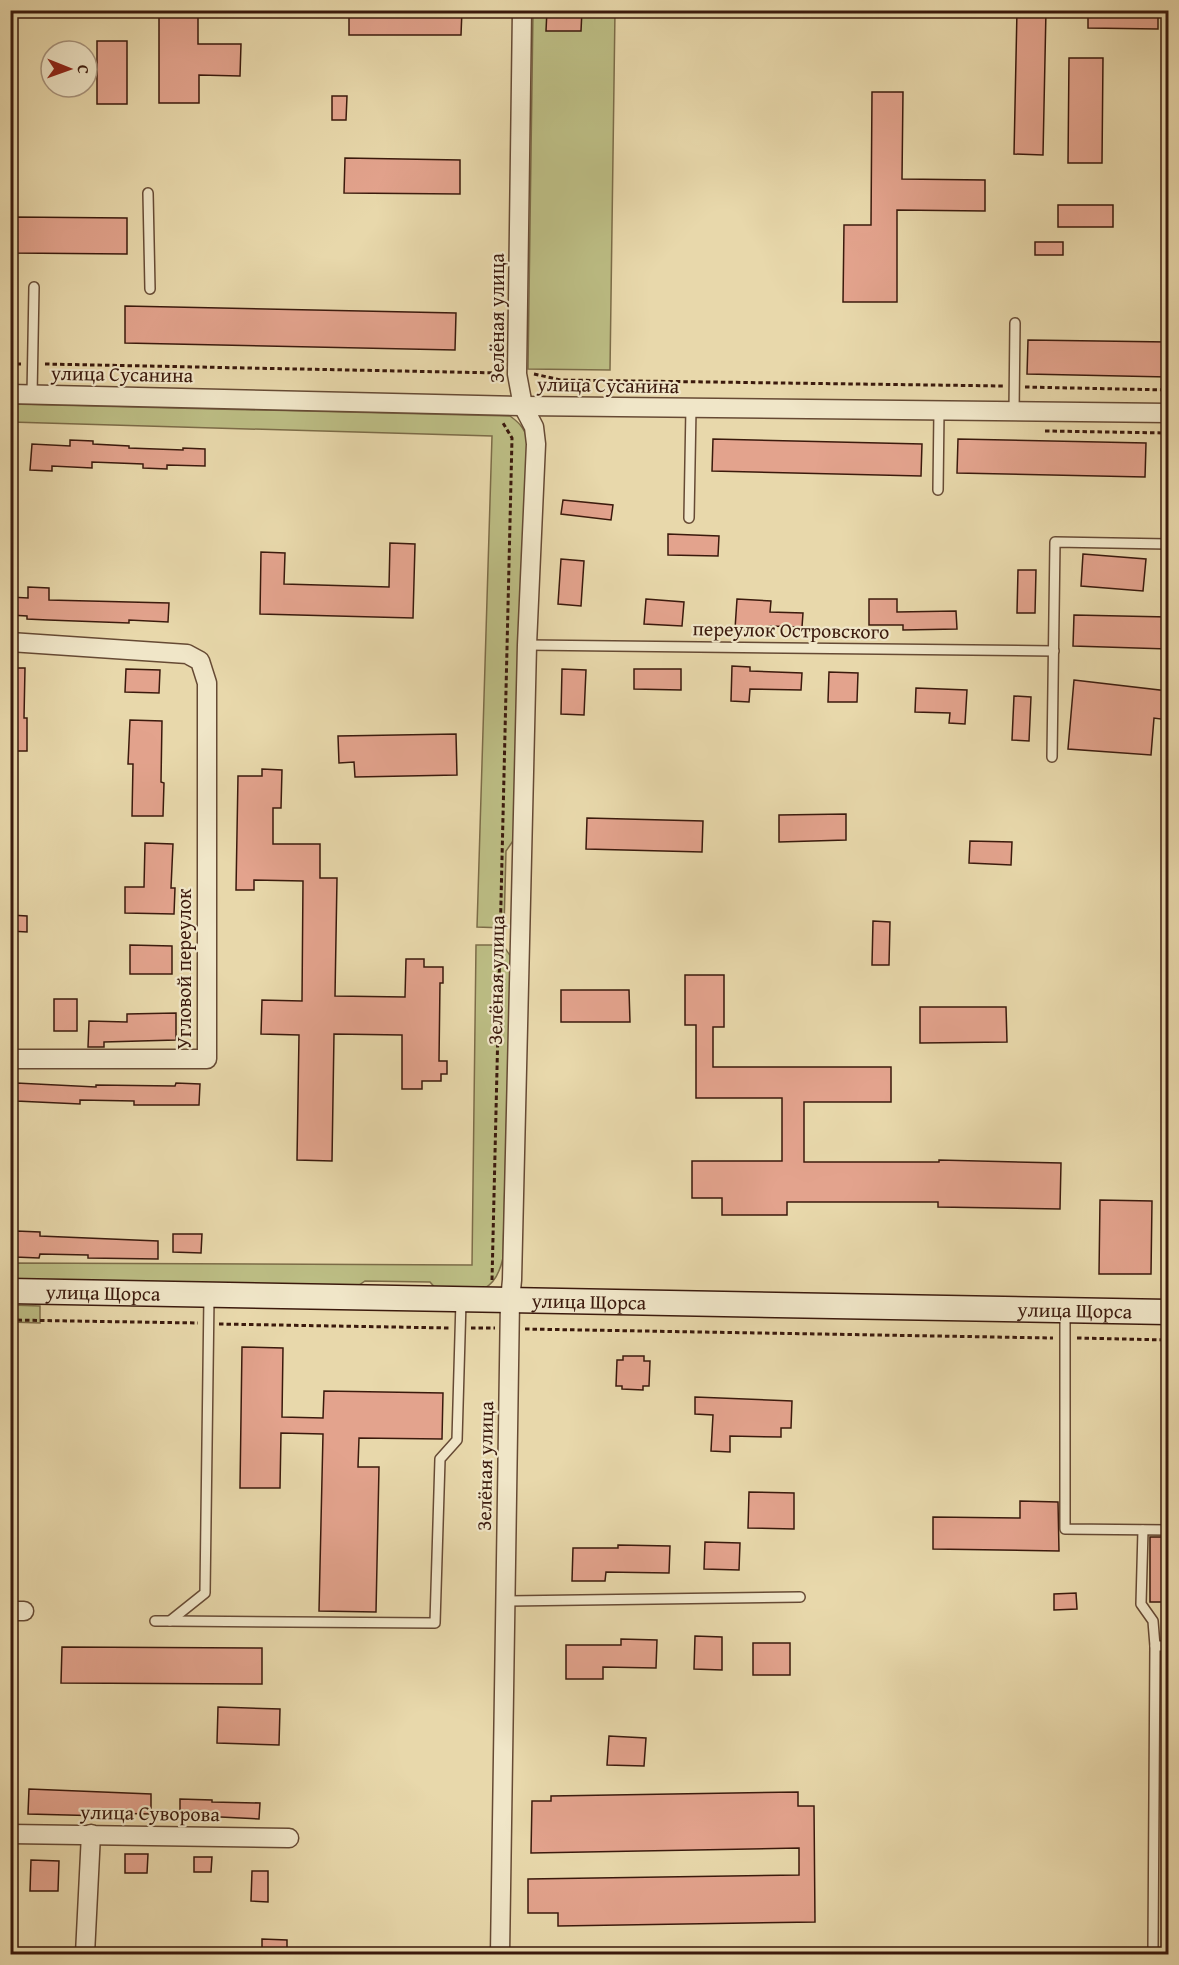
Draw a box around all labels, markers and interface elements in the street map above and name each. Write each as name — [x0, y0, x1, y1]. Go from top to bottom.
north arrow — [39, 39, 99, 99]
text: С — [72, 65, 96, 74]
street label: Зелёная улица — [482, 253, 511, 383]
street label: улица Сусанина — [50, 358, 194, 389]
street label: улица Сусанина — [536, 369, 680, 400]
street label: переулок Островского — [692, 613, 890, 646]
street label: Угловой переулок — [169, 888, 198, 1049]
street label: Зелёная улица — [480, 914, 511, 1045]
street label: улица Щорса — [44, 1277, 161, 1308]
street label: улица Щорса — [530, 1285, 647, 1317]
street label: улица Щорса — [1016, 1294, 1133, 1325]
street label: Зелёная улица — [469, 1400, 500, 1531]
street label: улица Суворова — [79, 1797, 221, 1828]

